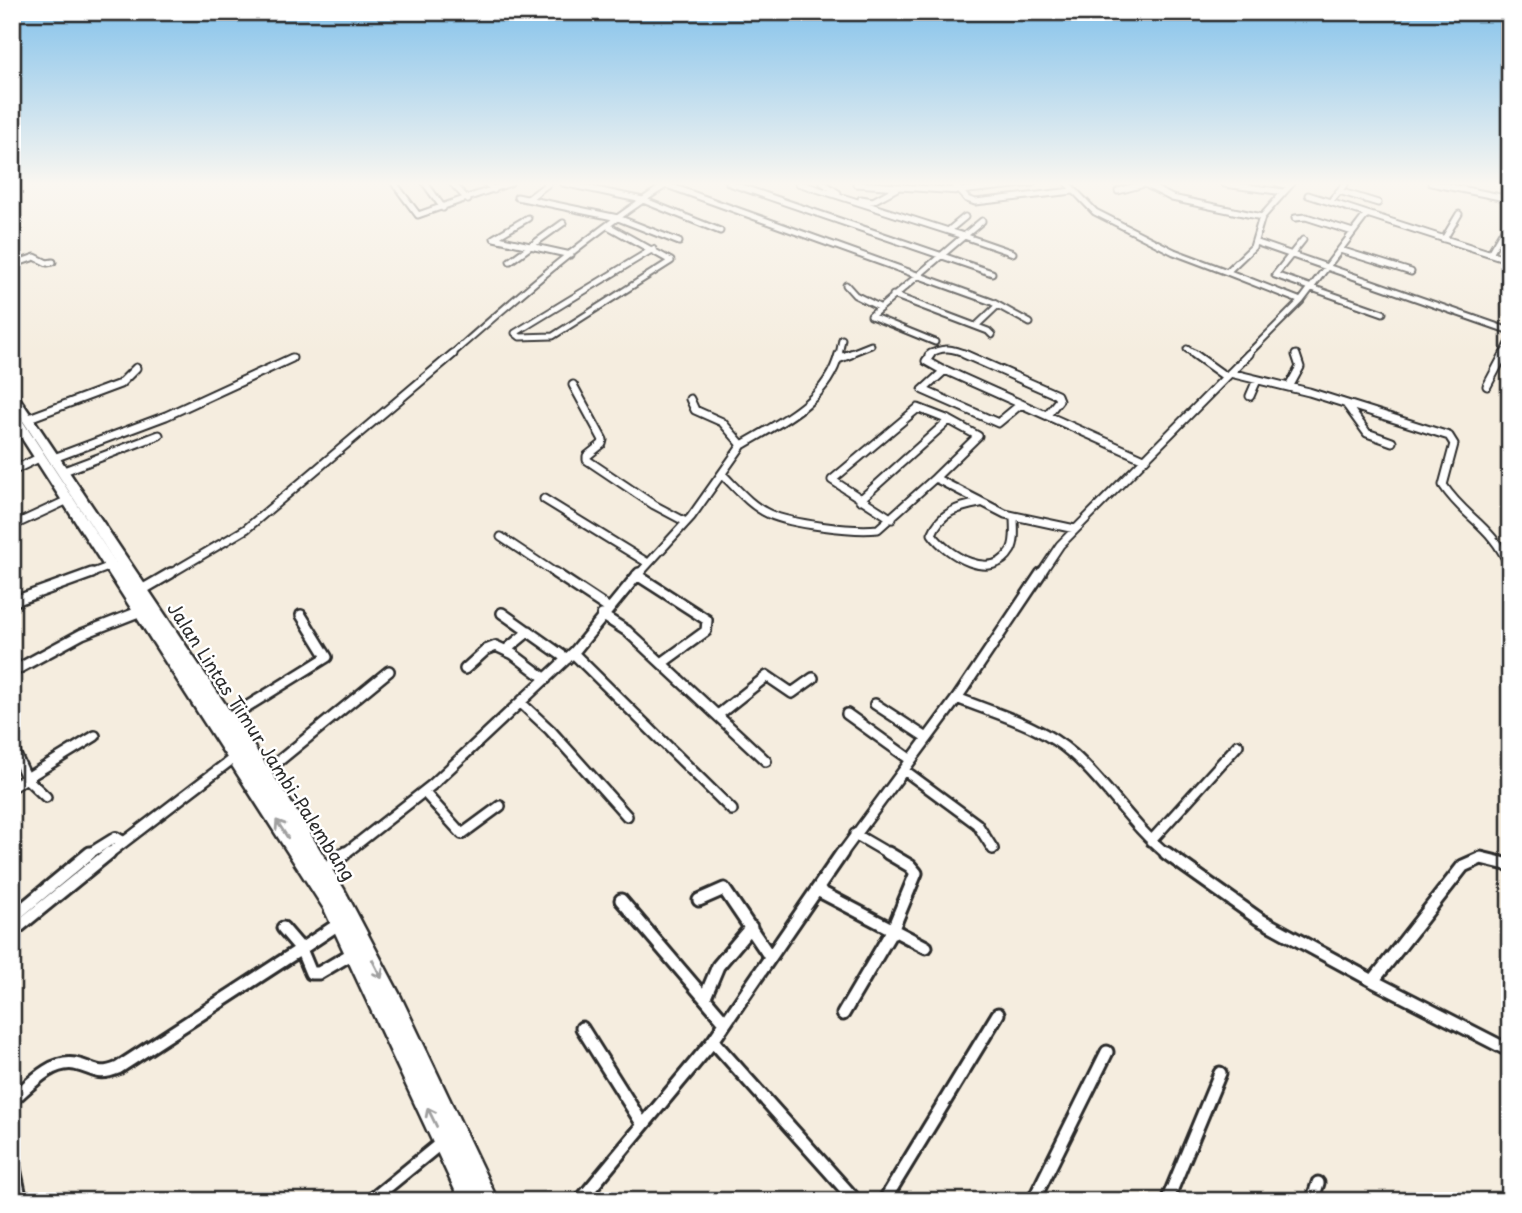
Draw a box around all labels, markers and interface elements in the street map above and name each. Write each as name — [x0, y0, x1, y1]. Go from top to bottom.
street label: Jalan Lintas Timur Jambi-Palembang — [162, 596, 362, 886]
one-way arrow — [274, 820, 289, 839]
one-way arrow — [370, 958, 384, 979]
one-way arrow — [425, 1107, 438, 1128]

